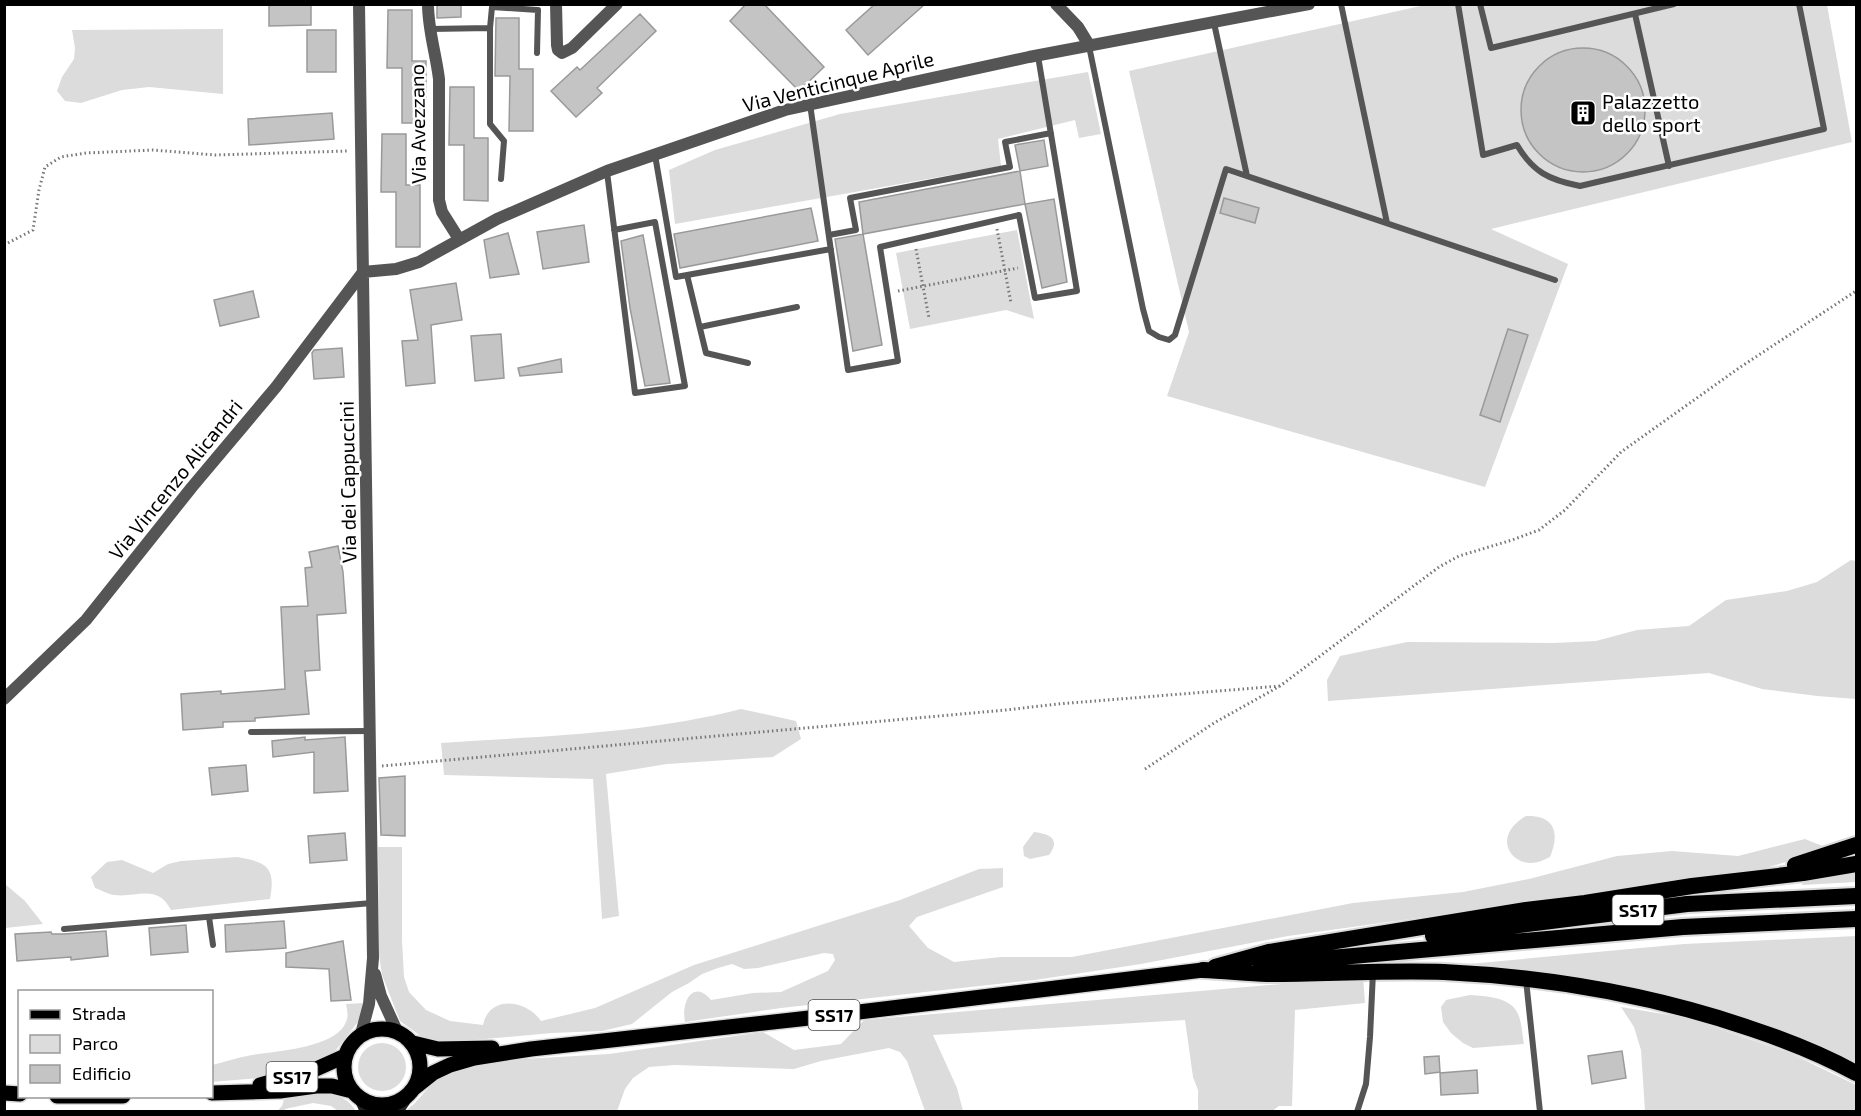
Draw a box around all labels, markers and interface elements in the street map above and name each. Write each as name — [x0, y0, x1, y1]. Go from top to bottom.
street label: Via Venticinque Aprile — [740, 46, 936, 116]
street label: Via Avezzano — [404, 64, 430, 184]
place label: Palazzetto dello sport — [1602, 89, 1701, 136]
building icon: Palazzetto dello sport — [1568, 98, 1598, 128]
street label: Via Vincenzo Alicandri — [103, 394, 247, 564]
street label: Via dei Cappuccini — [334, 401, 360, 563]
road number: SS17 — [1612, 895, 1664, 925]
legend — [18, 990, 213, 1098]
road number: SS17 — [808, 1000, 860, 1030]
text: Strada — [72, 1002, 126, 1024]
text: Parco — [72, 1032, 118, 1054]
text: Edificio — [72, 1062, 131, 1084]
road number: SS17 — [266, 1062, 318, 1092]

